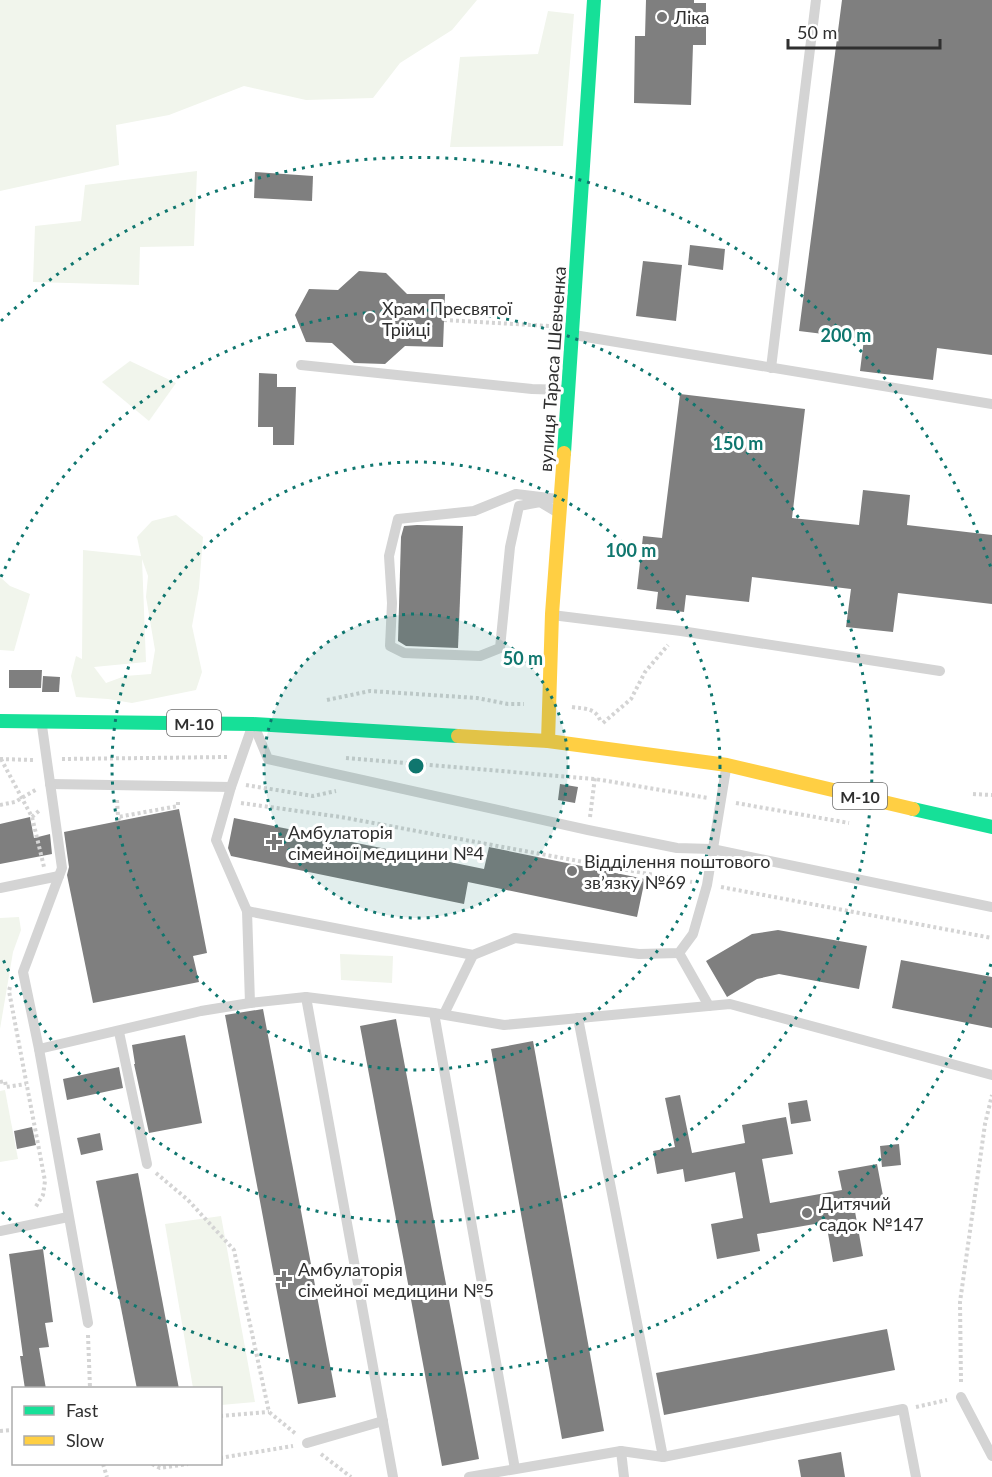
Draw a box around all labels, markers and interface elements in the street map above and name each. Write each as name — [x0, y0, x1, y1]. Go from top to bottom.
place label: Ліка — [673, 6, 710, 28]
marker: Ліка — [655, 10, 669, 24]
scale bar — [788, 12, 940, 50]
text: 50 m — [797, 21, 837, 43]
street label: вулиця Тараса Шевченка — [534, 266, 570, 472]
place label: Храм Пресвятої Трійці — [382, 297, 513, 340]
marker: Храм Пресвятої Трійці — [363, 311, 377, 325]
text: 200 m — [821, 324, 871, 346]
text: 150 m — [713, 432, 763, 454]
text: 100 m — [606, 539, 656, 561]
text: 50 m — [503, 647, 543, 669]
road number: М-10 — [167, 710, 221, 736]
centre of rings — [406, 756, 426, 776]
road number: М-10 — [833, 783, 887, 809]
place label: Амбулаторія сімейної медицини №4 — [288, 821, 484, 864]
marker: Амбулаторія сімейної медицини №4 — [265, 833, 283, 851]
place label: Відділення поштового зв’язку №69 — [584, 850, 771, 893]
marker: Відділення поштового зв’язку №69 — [565, 864, 579, 878]
place label: Дитячий садок №147 — [819, 1192, 924, 1235]
marker: Дитячий садок №147 — [800, 1206, 814, 1220]
place label: Амбулаторія сімейної медицини №5 — [298, 1258, 494, 1301]
marker: Амбулаторія сімейної медицини №5 — [275, 1270, 293, 1288]
legend — [12, 1387, 222, 1465]
text: Fast — [66, 1399, 99, 1421]
text: Slow — [66, 1429, 104, 1451]

